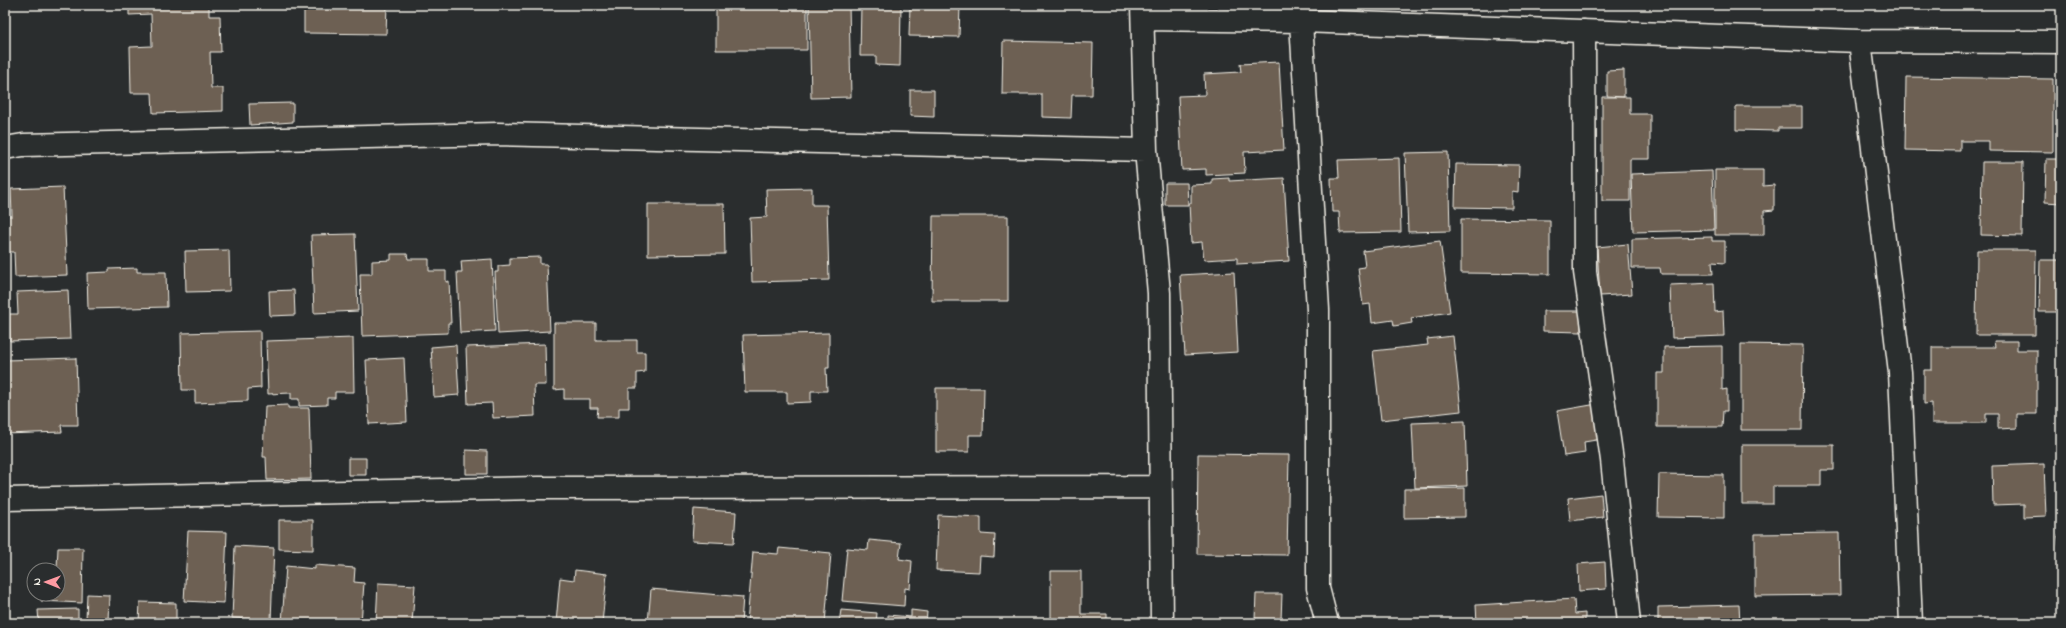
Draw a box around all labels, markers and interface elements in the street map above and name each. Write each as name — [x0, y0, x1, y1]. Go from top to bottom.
north arrow — [26, 562, 66, 602]
text: N — [29, 578, 45, 586]

